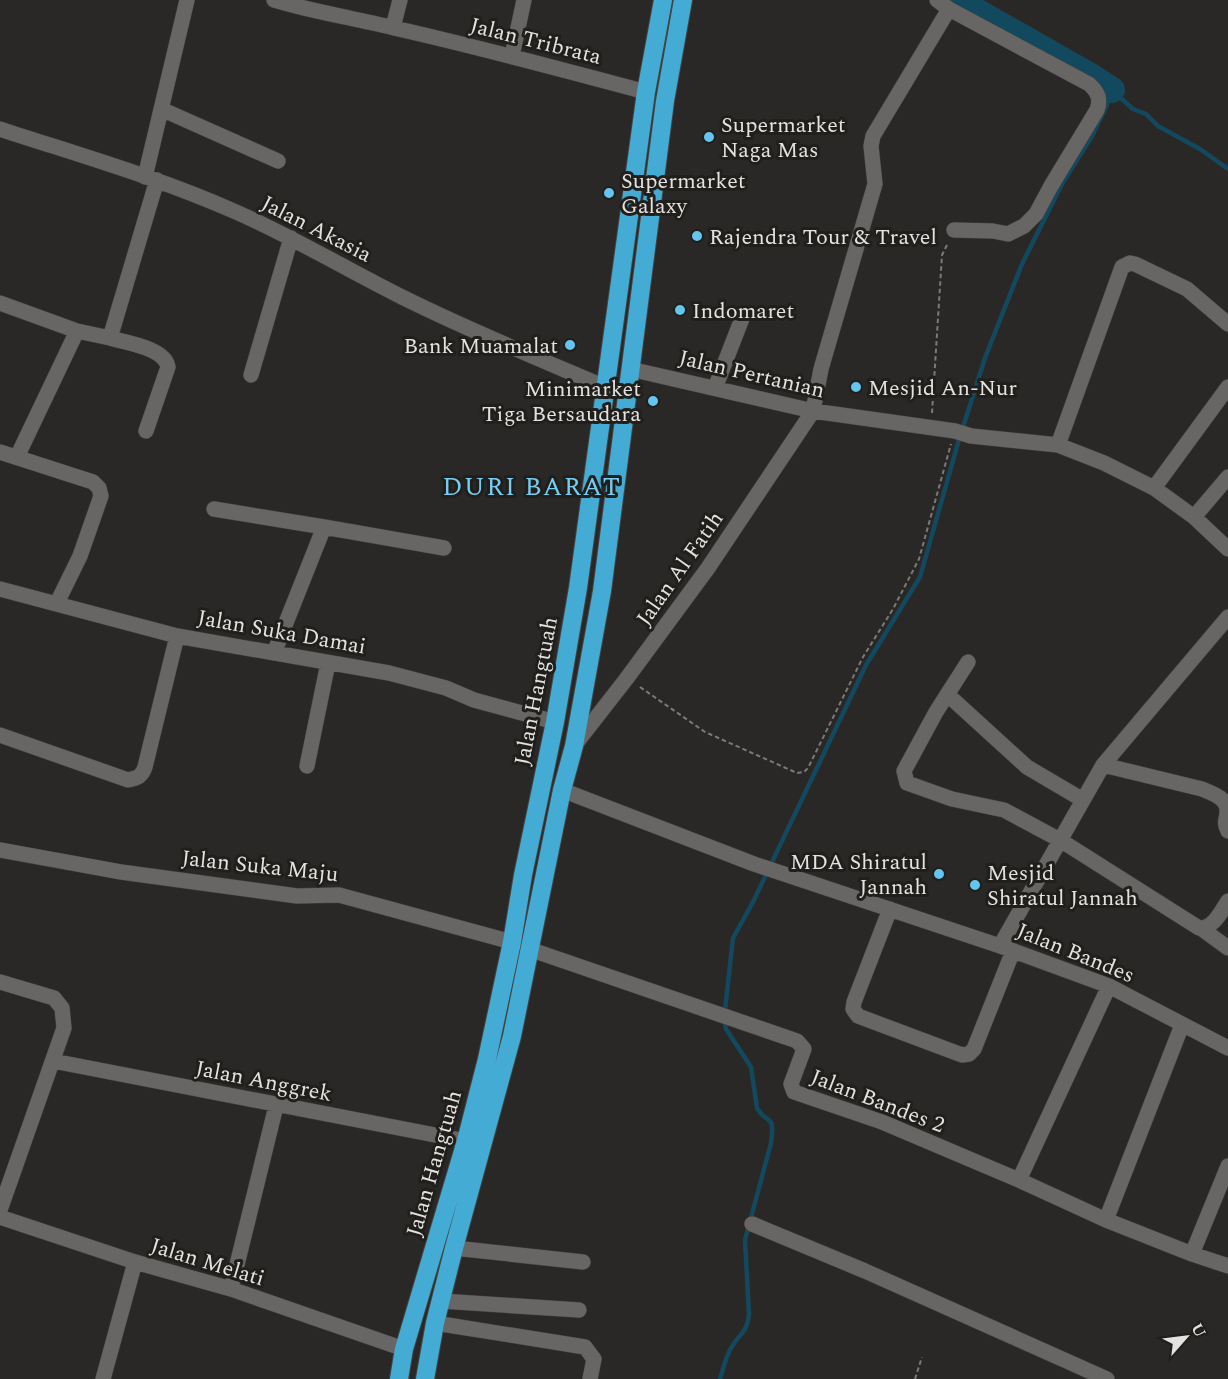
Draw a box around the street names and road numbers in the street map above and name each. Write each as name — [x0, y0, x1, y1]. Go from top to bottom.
street label: Jalan Tribrata — [466, 9, 605, 74]
street label: Jalan Akasia — [255, 187, 378, 271]
street label: Jalan Pertanian — [675, 342, 828, 407]
street label: Jalan Al Fatih — [628, 505, 732, 633]
street label: Jalan Suka Damai — [195, 601, 369, 664]
street label: Jalan Hangtuah — [506, 614, 567, 769]
street label: Jalan Suka Maju — [180, 842, 340, 891]
street label: Jalan Bandes — [1011, 915, 1139, 992]
street label: Jalan Anggrek — [193, 1052, 335, 1111]
street label: Jalan Bandes 2 — [806, 1061, 949, 1142]
street label: Jalan Hangtuah — [398, 1086, 471, 1241]
street label: Jalan Melati — [146, 1229, 269, 1295]

